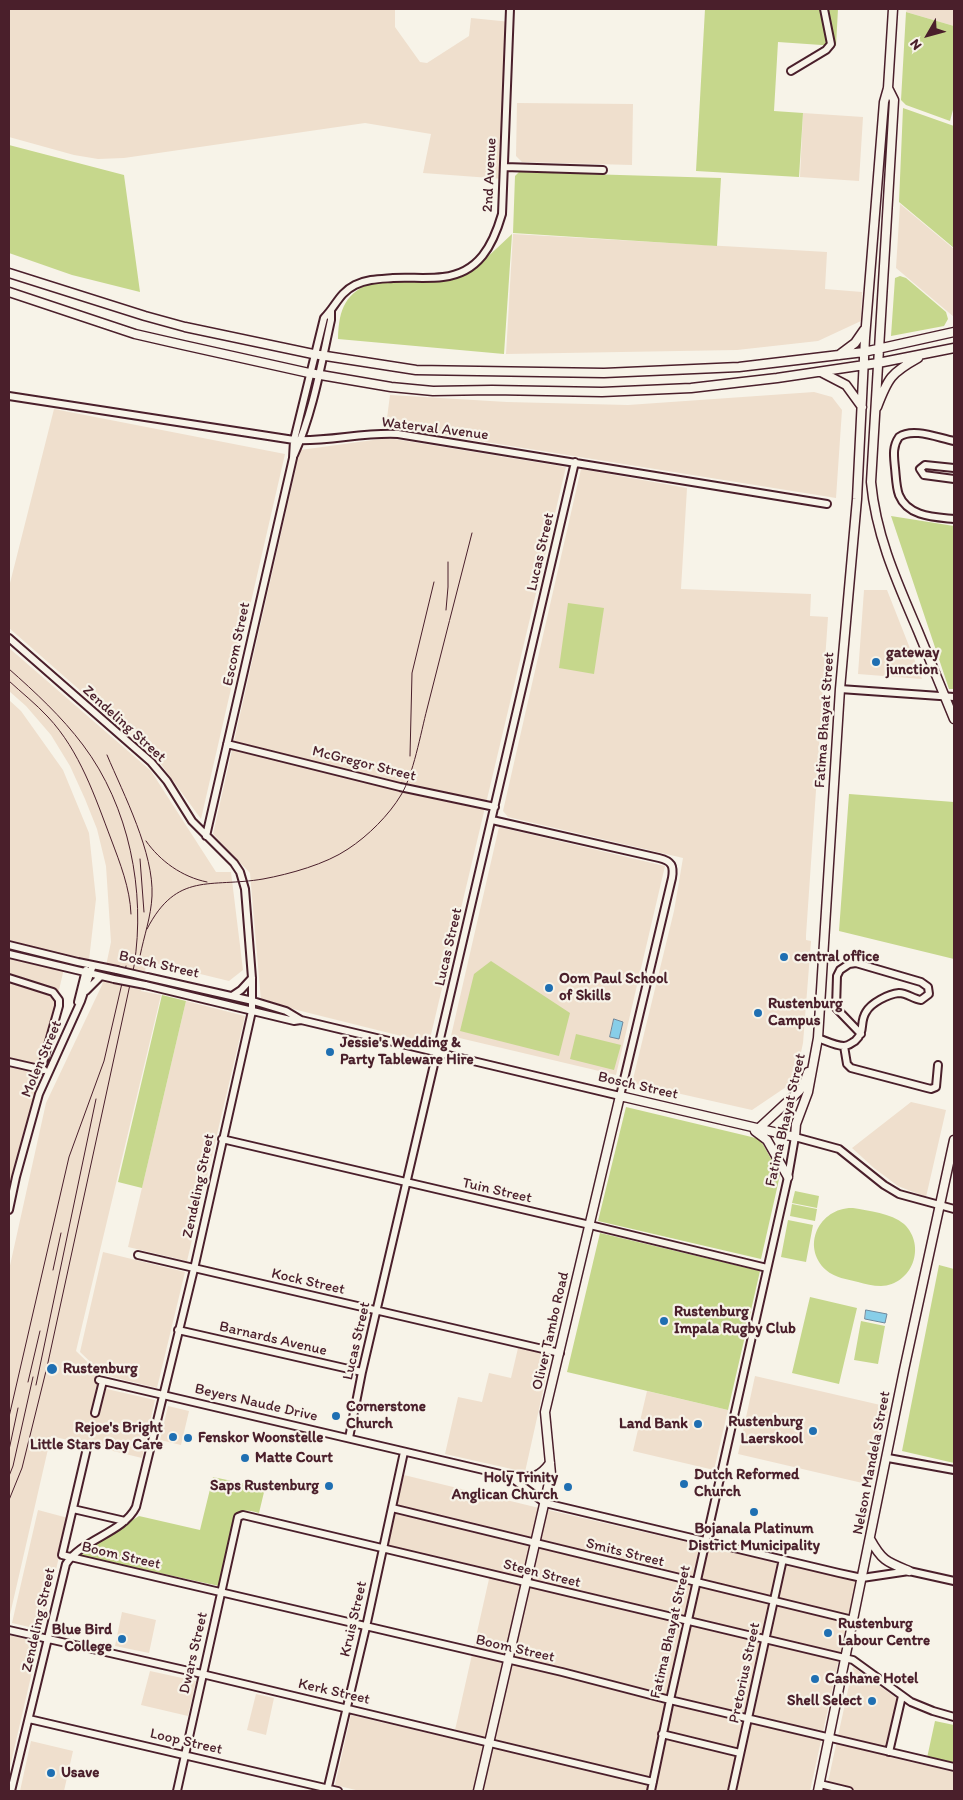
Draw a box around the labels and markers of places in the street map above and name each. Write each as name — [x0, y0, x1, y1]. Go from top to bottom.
place label: gateway junction — [886, 644, 939, 679]
marker: gateway junction — [870, 656, 882, 668]
place label: central office — [794, 948, 879, 966]
marker: central office — [778, 951, 790, 963]
place label: Oom Paul School of Skills — [559, 970, 668, 1005]
marker: Oom Paul School of Skills — [543, 982, 555, 994]
place label: Rustenburg Campus — [768, 995, 843, 1030]
marker: Rustenburg Campus — [752, 1007, 764, 1019]
place label: Jessie's Wedding & Party Tableware Hire — [340, 1034, 474, 1069]
marker: Jessie's Wedding & Party Tableware Hire — [324, 1046, 336, 1058]
place label: Rustenburg Impala Rugby Club — [674, 1303, 796, 1338]
marker: Rustenburg Impala Rugby Club — [658, 1315, 670, 1327]
place label: Rustenburg — [63, 1360, 138, 1378]
marker: Rustenburg — [45, 1362, 59, 1376]
place label: Cornerstone Church — [346, 1398, 426, 1433]
marker: Cornerstone Church — [330, 1410, 342, 1422]
place label: Rustenburg Laerskool — [728, 1413, 803, 1448]
place label: Land Bank — [619, 1415, 688, 1433]
marker: Land Bank — [692, 1418, 704, 1430]
place label: Rejoe's Bright Little Stars Day Care — [30, 1419, 163, 1454]
marker: Rustenburg Laerskool — [807, 1425, 819, 1437]
place label: Fenskor Woonstelle — [198, 1429, 324, 1447]
marker: Rejoe's Bright Little Stars Day Care — [167, 1431, 179, 1443]
marker: Fenskor Woonstelle — [182, 1432, 194, 1444]
place label: Matte Court — [255, 1449, 333, 1467]
marker: Matte Court — [239, 1452, 251, 1464]
place label: Dutch Reformed Church — [694, 1466, 799, 1501]
place label: Holy Trinity Anglican Church — [452, 1469, 558, 1504]
place label: Saps Rustenburg — [210, 1477, 319, 1495]
marker: Dutch Reformed Church — [678, 1478, 690, 1490]
marker: Saps Rustenburg — [323, 1480, 335, 1492]
marker: Holy Trinity Anglican Church — [562, 1481, 574, 1493]
marker: Bojanala Platinum District Municipality — [748, 1506, 760, 1518]
place label: Bojanala Platinum District Municipality — [688, 1520, 820, 1555]
place label: Rustenburg Labour Centre — [838, 1615, 930, 1650]
place label: Blue Bird College — [52, 1621, 112, 1656]
marker: Rustenburg Labour Centre — [822, 1627, 834, 1639]
marker: Blue Bird College — [116, 1633, 128, 1645]
place label: Cashane Hotel — [825, 1670, 918, 1688]
marker: Cashane Hotel — [809, 1673, 821, 1685]
place label: Shell Select — [787, 1692, 862, 1710]
marker: Shell Select — [866, 1695, 878, 1707]
place label: Usave — [61, 1764, 99, 1782]
marker: Usave — [45, 1767, 57, 1779]

